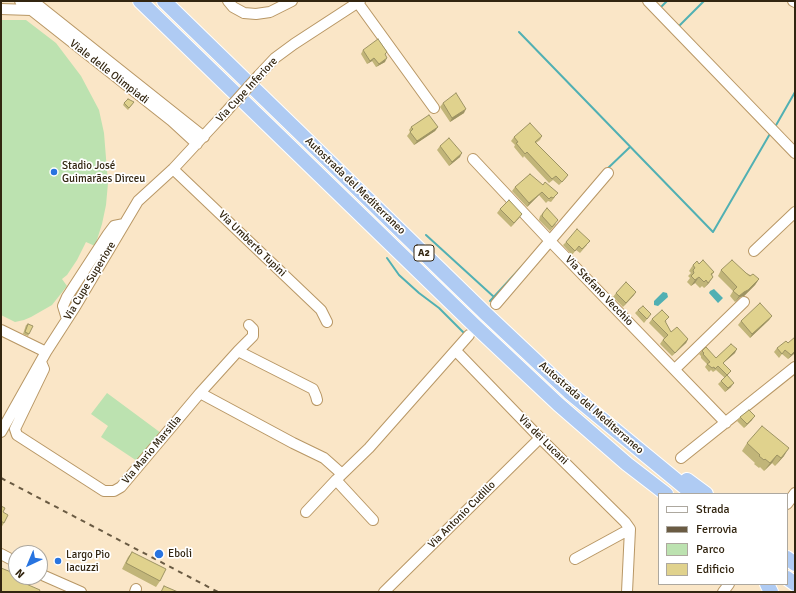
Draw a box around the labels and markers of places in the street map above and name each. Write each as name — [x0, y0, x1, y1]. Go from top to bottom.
place label: Stadio José Guimarães Dirceu — [62, 159, 145, 185]
marker: Stadio José Guimarães Dirceu — [49, 167, 59, 177]
place label: Eboli — [168, 547, 192, 561]
place label: Largo Pio Iacuzzi — [66, 548, 110, 574]
marker: Eboli — [153, 548, 165, 560]
marker: Largo Pio Iacuzzi — [53, 556, 63, 566]

